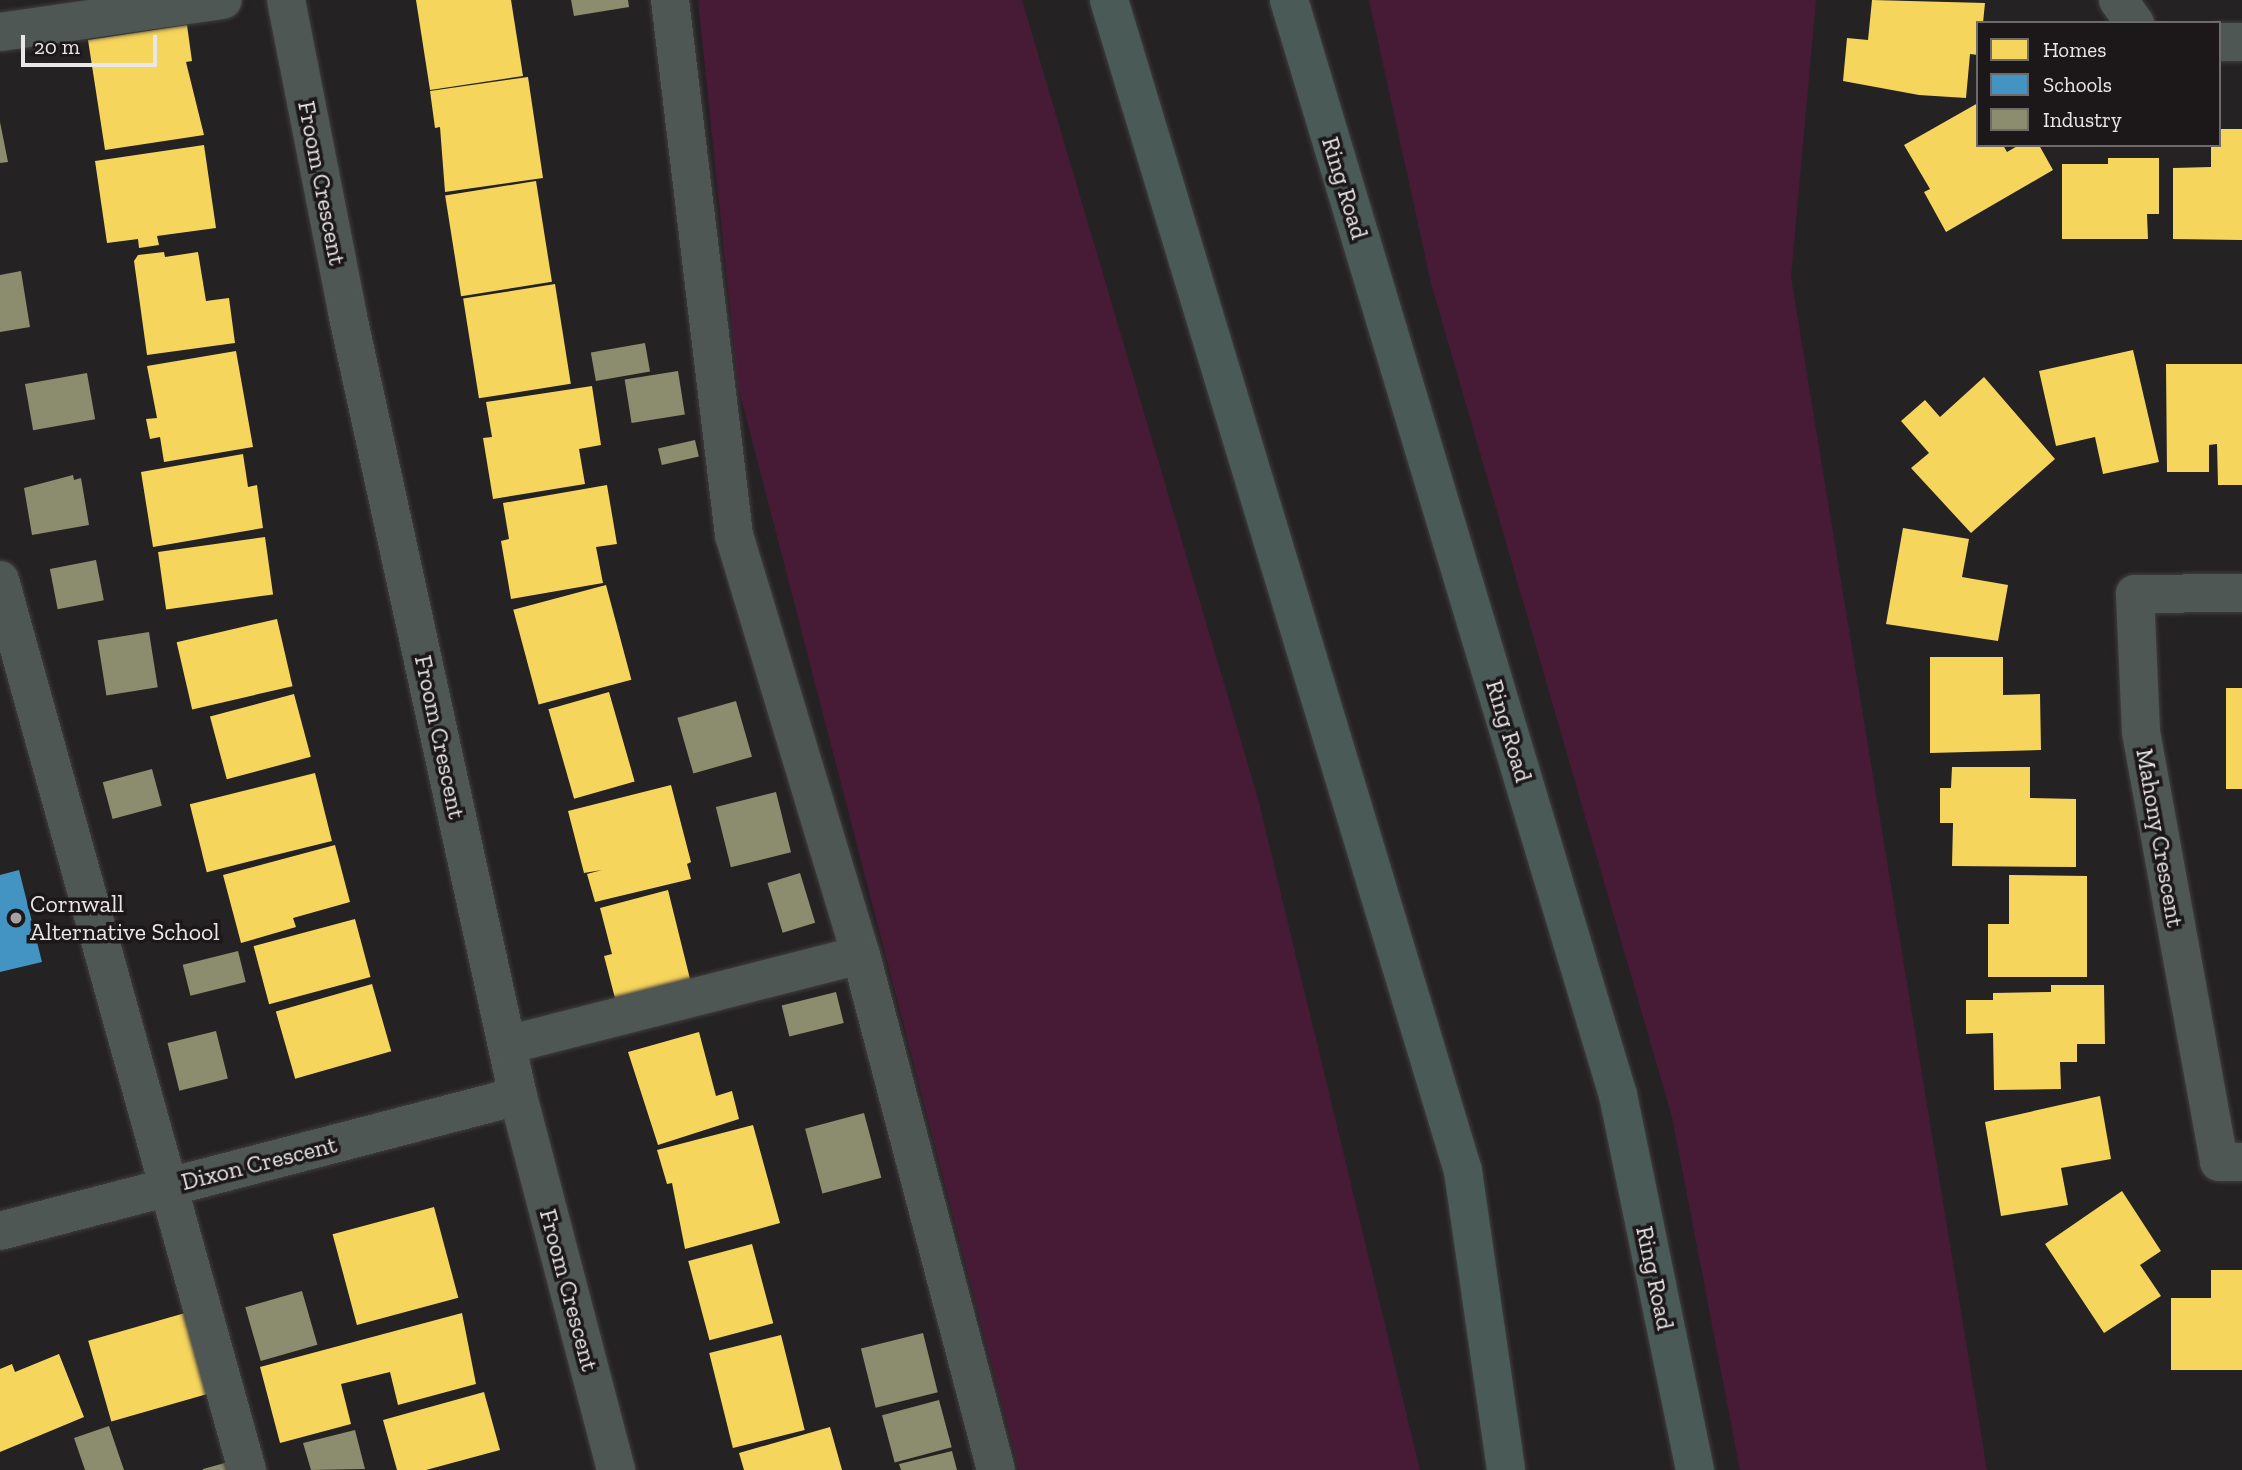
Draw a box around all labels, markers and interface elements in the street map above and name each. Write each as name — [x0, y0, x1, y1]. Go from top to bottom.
scale bar — [24, 21, 161, 65]
legend — [1976, 21, 2221, 147]
text: 20 m — [34, 34, 80, 59]
text: Homes — [2043, 37, 2106, 62]
text: Schools — [2043, 72, 2112, 97]
street label: Froom Crescent — [292, 98, 352, 268]
text: Industry — [2043, 107, 2122, 132]
street label: Ring Road — [1316, 133, 1374, 243]
street label: Froom Crescent — [409, 652, 471, 822]
street label: Ring Road — [1480, 676, 1538, 786]
street label: Mahony Crescent — [2130, 746, 2190, 930]
place label: Cornwall Alternative School — [30, 890, 220, 946]
marker: Cornwall Alternative School — [8, 910, 24, 926]
street label: Dixon Crescent — [178, 1130, 340, 1196]
street label: Froom Crescent — [534, 1206, 604, 1374]
street label: Ring Road — [1630, 1223, 1680, 1333]

